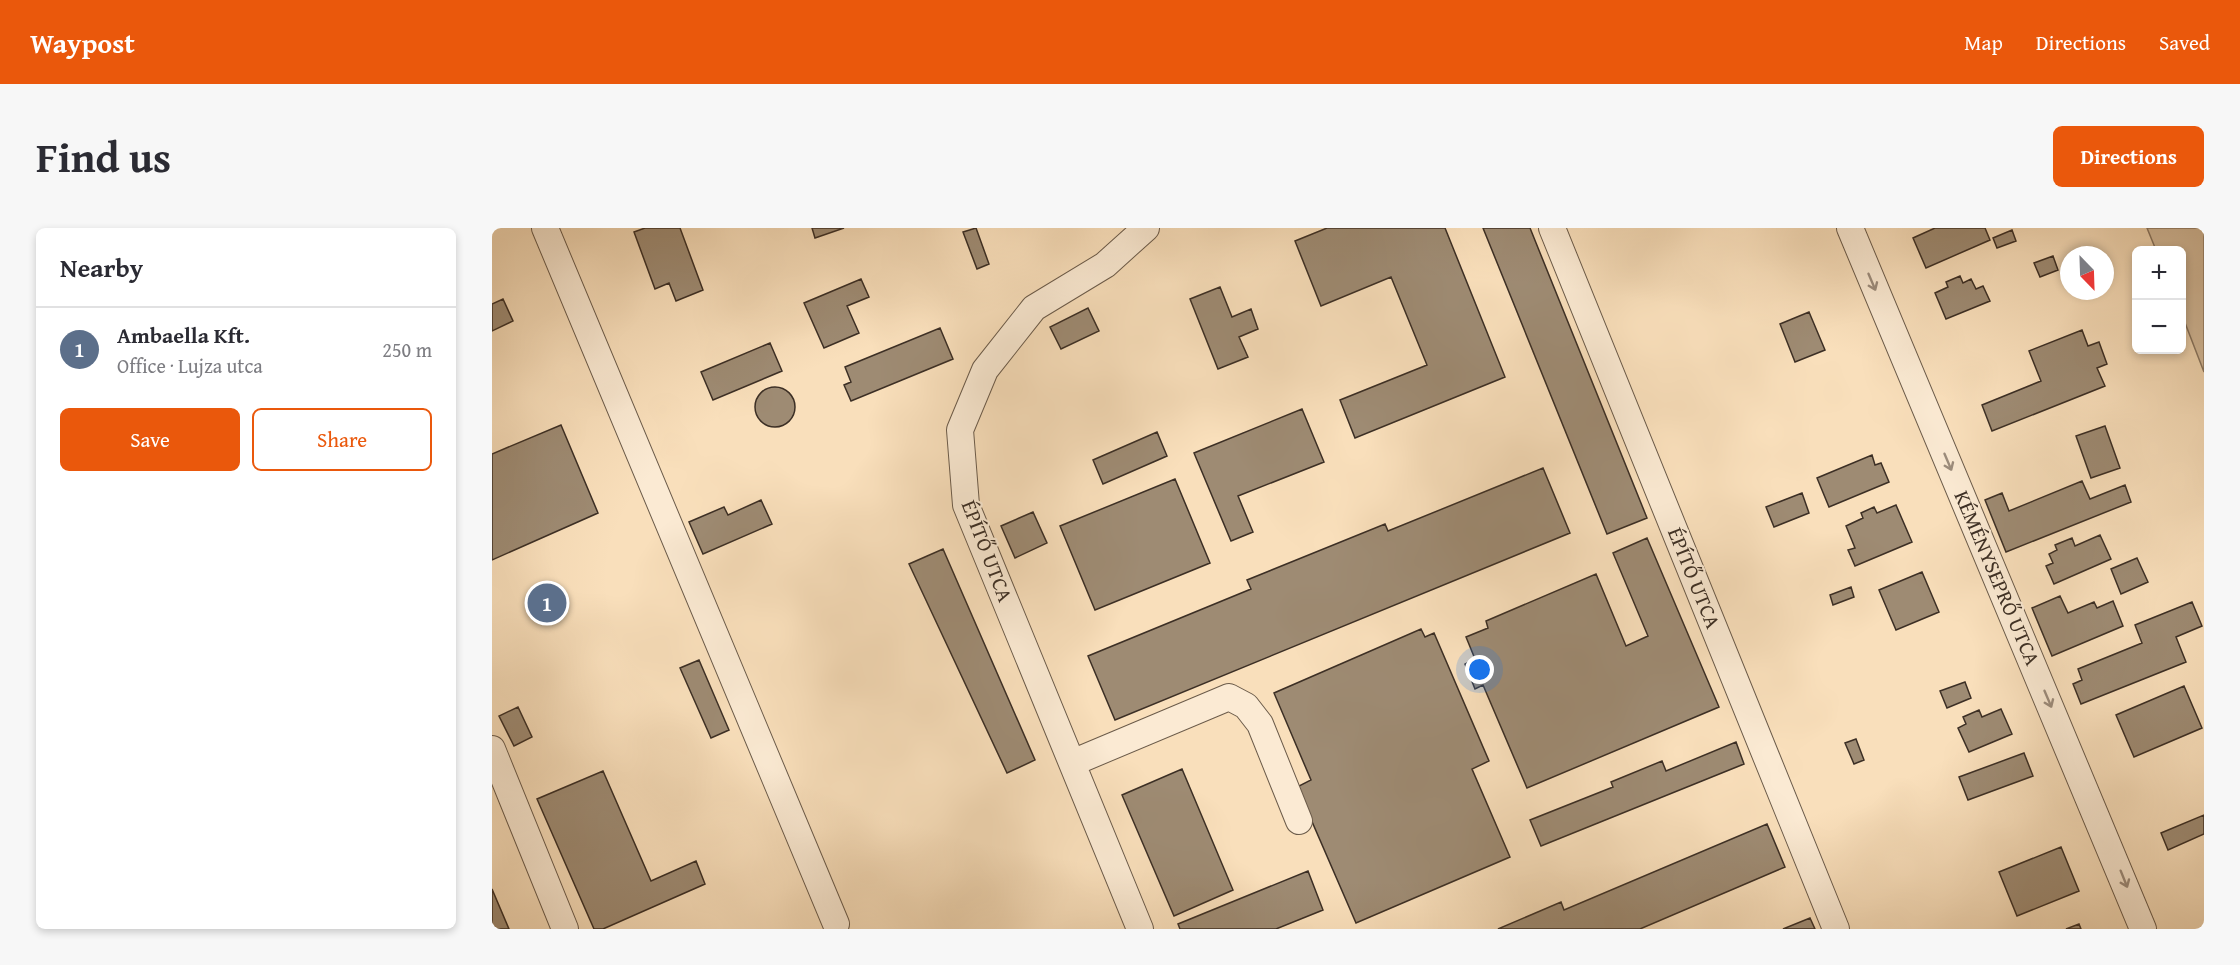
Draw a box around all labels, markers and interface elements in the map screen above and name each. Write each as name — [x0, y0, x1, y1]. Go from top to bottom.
text: Waypost — [30, 22, 135, 63]
text: Map — [1964, 27, 2003, 58]
text: Directions — [2036, 27, 2126, 58]
text: Saved — [2159, 27, 2210, 58]
text: Find us — [36, 126, 171, 187]
button: Directions — [2053, 126, 2204, 187]
north arrow — [2060, 246, 2114, 300]
map controls — [2132, 246, 2186, 354]
button: + — [2132, 246, 2186, 300]
text: Nearby — [60, 248, 143, 287]
one-way arrow — [1868, 273, 1879, 291]
button: − — [2132, 300, 2186, 354]
text: Ambaella Kft. — [117, 319, 250, 351]
text: 1 — [74, 335, 85, 364]
text: 250 m — [382, 335, 432, 364]
text: Office · Lujza utca — [117, 351, 263, 380]
button: Save — [60, 408, 240, 471]
button: Share — [252, 408, 432, 471]
one-way arrow — [1943, 452, 1954, 470]
street label: KÉMÉNYSEPRŐ UTCA — [1947, 485, 2048, 670]
street label: ÉPÍTŐ UTCA — [954, 495, 1021, 606]
street label: ÉPÍTŐ UTCA — [1660, 523, 1729, 633]
pin: 1 — [528, 580, 566, 626]
your location — [1465, 655, 1494, 684]
one-way arrow — [2043, 690, 2054, 708]
one-way arrow — [2119, 869, 2130, 888]

